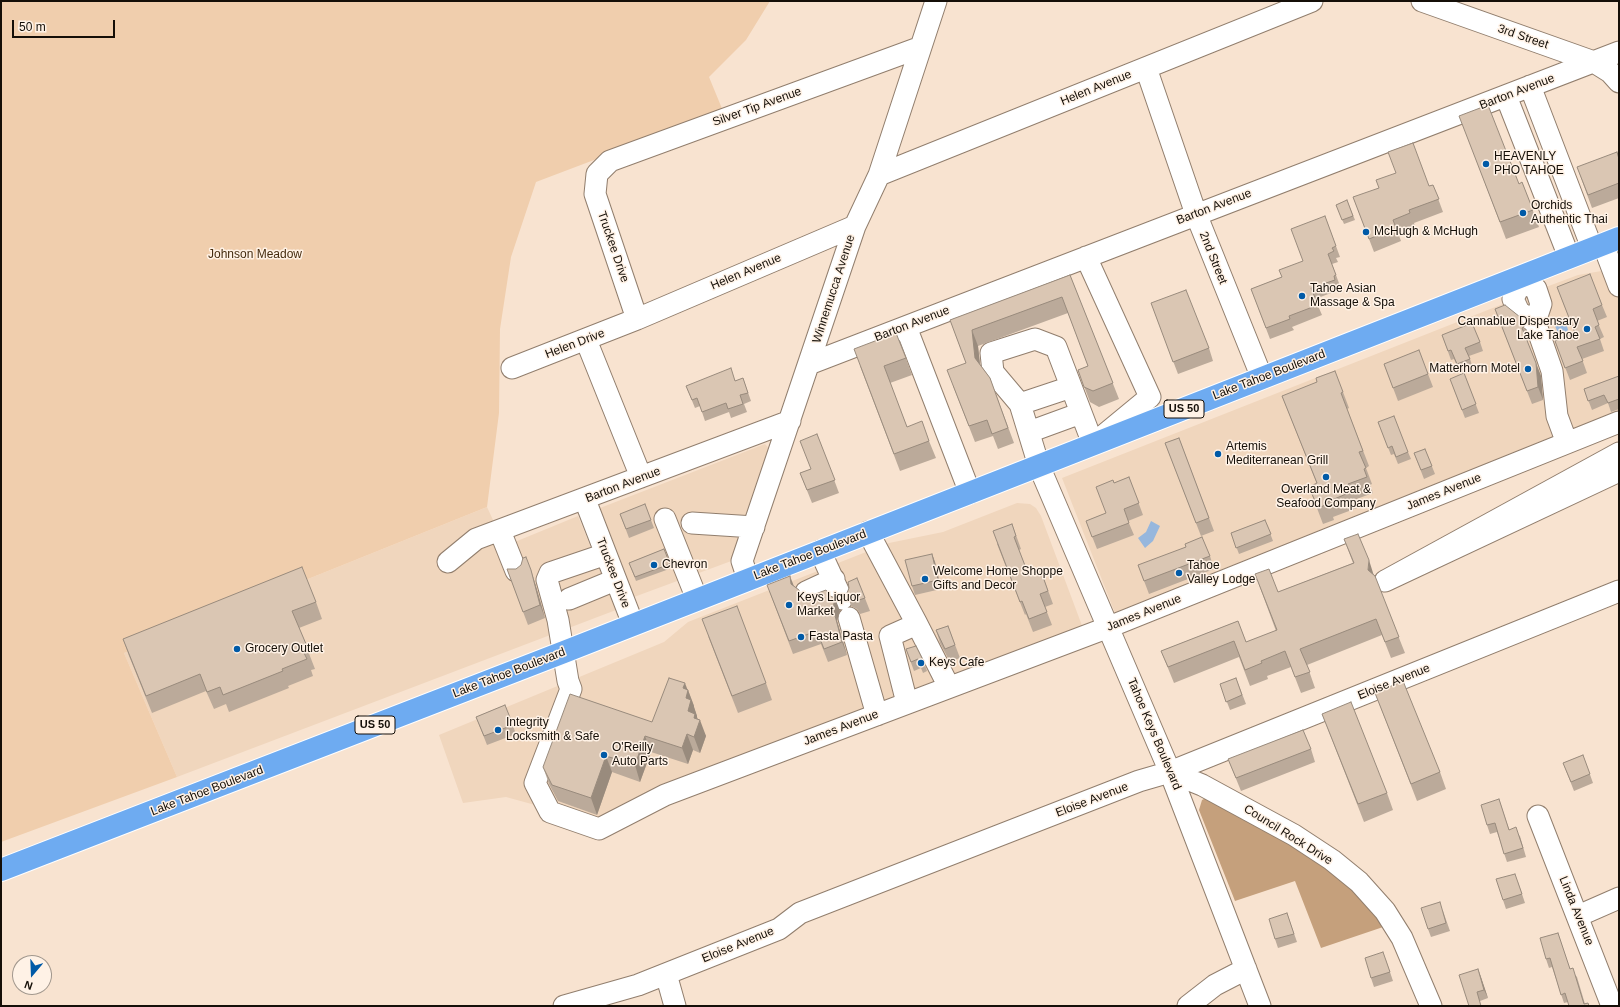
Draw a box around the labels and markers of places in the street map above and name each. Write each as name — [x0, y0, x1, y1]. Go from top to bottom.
place label: HEAVENLY PHO TAHOE — [1494, 150, 1564, 178]
marker: HEAVENLY PHO TAHOE — [1481, 159, 1491, 169]
place label: Orchids Authentic Thai — [1531, 199, 1608, 227]
marker: Orchids Authentic Thai — [1518, 208, 1528, 218]
place label: McHugh & McHugh — [1374, 225, 1478, 239]
marker: McHugh & McHugh — [1361, 227, 1371, 237]
place label: Tahoe Asian Massage & Spa — [1310, 282, 1395, 310]
marker: Tahoe Asian Massage & Spa — [1297, 291, 1307, 301]
place label: Cannablue Dispensary Lake Tahoe — [1458, 315, 1579, 343]
marker: Cannablue Dispensary Lake Tahoe — [1582, 324, 1592, 334]
place label: Matterhorn Motel — [1429, 362, 1520, 376]
marker: Matterhorn Motel — [1523, 364, 1533, 374]
place label: Artemis Mediterranean Grill — [1226, 440, 1328, 468]
marker: Artemis Mediterranean Grill — [1213, 449, 1223, 459]
marker: Overland Meat & Seafood Company — [1321, 472, 1331, 482]
place label: Overland Meat & Seafood Company — [1276, 483, 1376, 511]
place label: Chevron — [662, 558, 707, 572]
place label: Tahoe Valley Lodge — [1187, 559, 1255, 587]
marker: Chevron — [649, 560, 659, 570]
place label: Welcome Home Shoppe Gifts and Decor — [933, 565, 1063, 593]
marker: Tahoe Valley Lodge — [1174, 568, 1184, 578]
marker: Welcome Home Shoppe Gifts and Decor — [920, 574, 930, 584]
place label: Keys Liquor Market — [797, 591, 860, 619]
marker: Keys Liquor Market — [784, 600, 794, 610]
place label: Fasta Pasta — [809, 630, 873, 644]
marker: Fasta Pasta — [796, 632, 806, 642]
place label: Grocery Outlet — [245, 642, 323, 656]
marker: Grocery Outlet — [232, 644, 242, 654]
place label: Keys Cafe — [929, 656, 984, 670]
marker: Keys Cafe — [916, 658, 926, 668]
place label: Integrity Locksmith & Safe — [506, 716, 599, 744]
marker: Integrity Locksmith & Safe — [493, 725, 503, 735]
place label: O'Reilly Auto Parts — [612, 741, 668, 769]
marker: O'Reilly Auto Parts — [599, 750, 609, 760]

